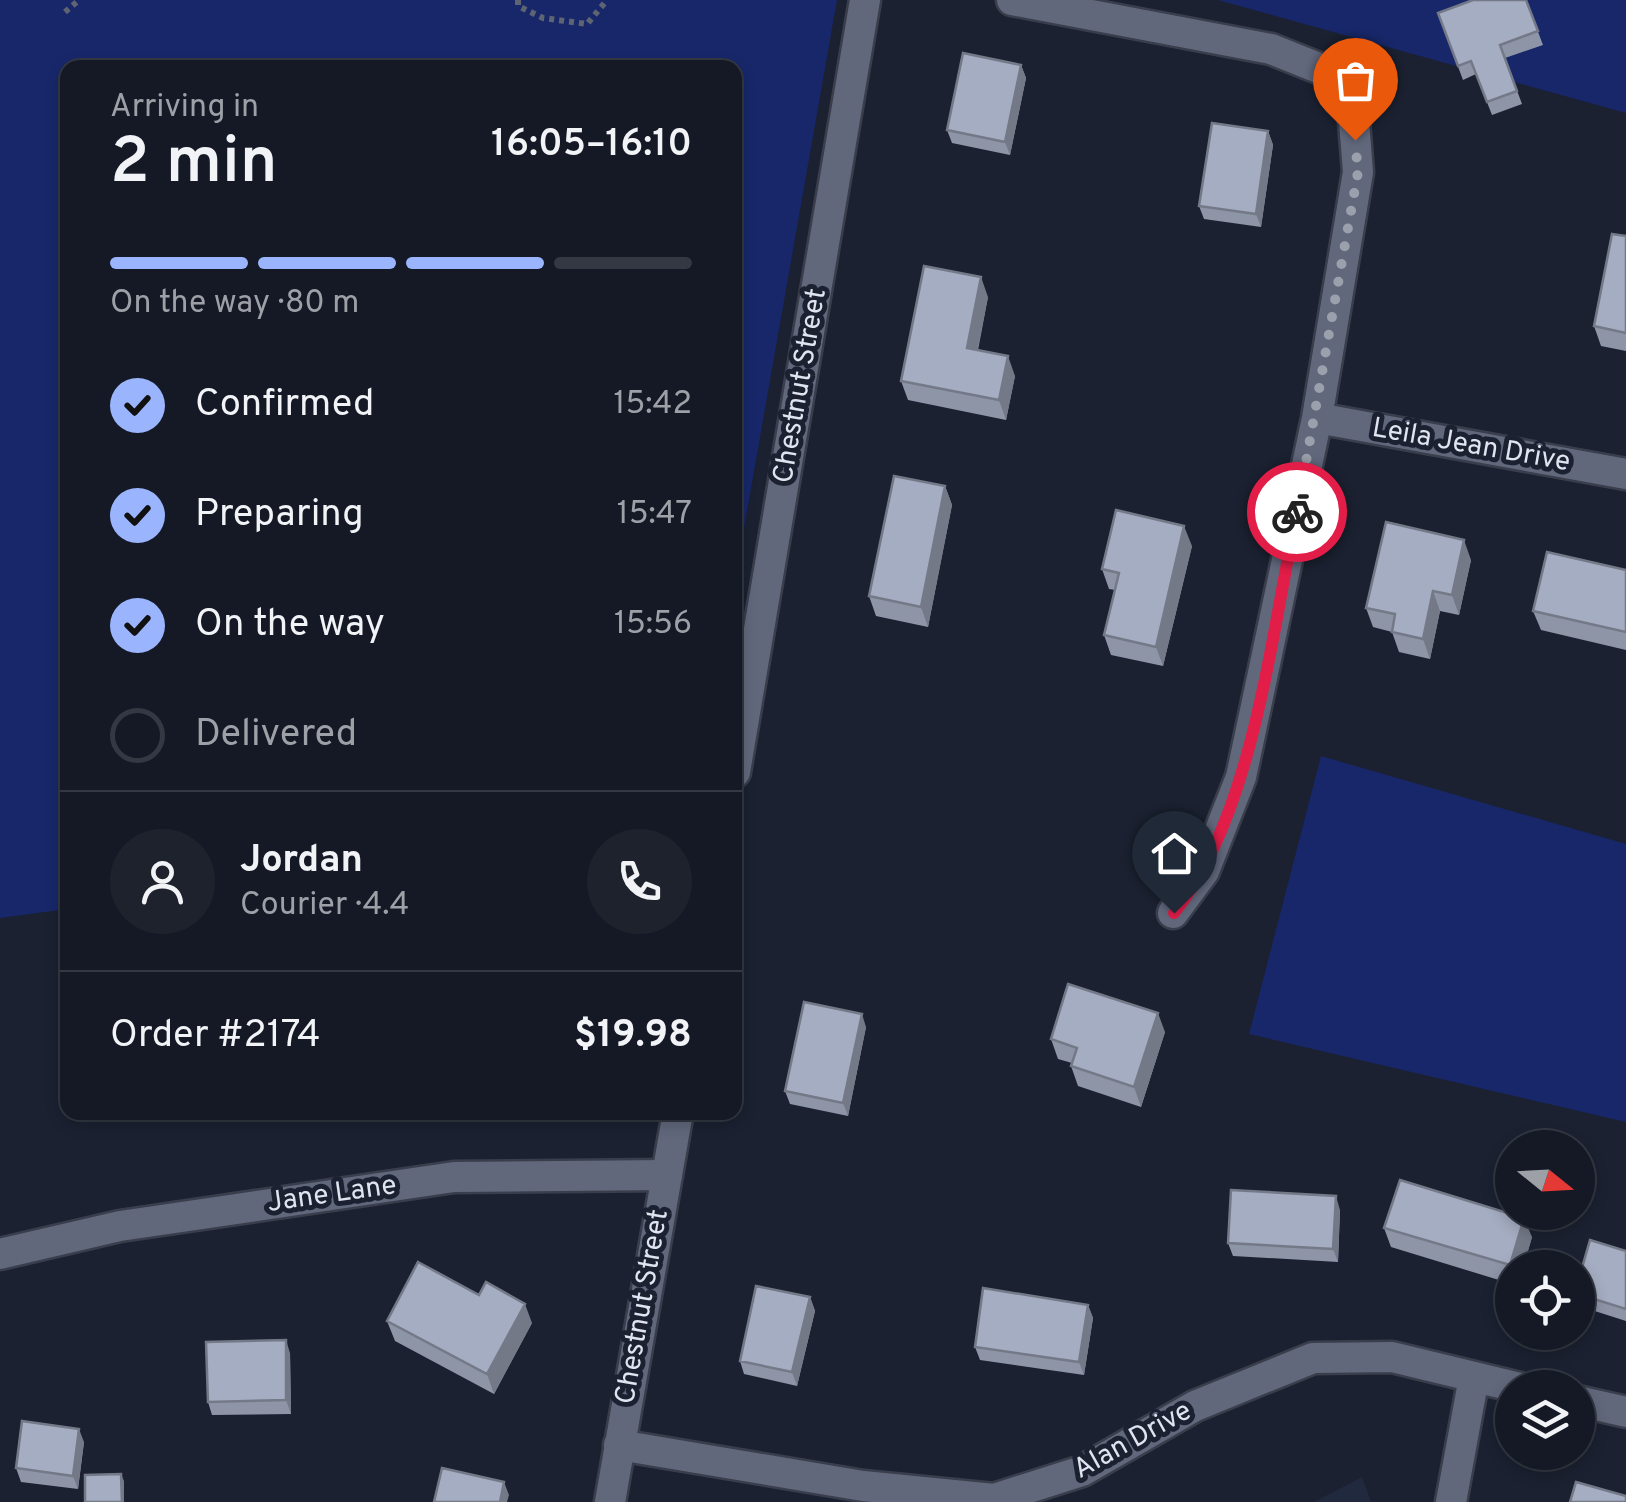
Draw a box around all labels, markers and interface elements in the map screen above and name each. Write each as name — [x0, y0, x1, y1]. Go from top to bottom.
pin — [1313, 38, 1398, 141]
icon: bag — [1328, 53, 1383, 108]
text: Arriving in — [110, 88, 259, 128]
text: 16:05–16:10 — [491, 121, 692, 170]
text: 2 min — [110, 124, 278, 206]
text: On the way · 80 m — [110, 284, 359, 324]
street label: Chestnut Street — [766, 286, 836, 486]
icon: check — [110, 378, 165, 433]
text: Confirmed — [195, 381, 374, 430]
text: 15:42 — [614, 385, 692, 425]
street label: Leila Jean Drive — [1369, 411, 1573, 481]
courier — [1247, 462, 1347, 562]
icon: bike — [1270, 485, 1325, 540]
icon: check — [110, 488, 165, 543]
text: Preparing — [195, 491, 364, 540]
text: 15:47 — [617, 495, 692, 535]
icon: check — [110, 598, 165, 653]
text: On the way — [195, 601, 385, 650]
text: 15:56 — [614, 605, 692, 645]
text: Delivered — [195, 711, 357, 760]
pin — [1132, 811, 1217, 914]
icon: home — [1147, 826, 1202, 881]
button: person — [110, 829, 215, 934]
button: phone — [587, 829, 692, 934]
text: Jordan — [240, 837, 363, 886]
text: Courier · 4.4 — [240, 886, 409, 926]
text: Order #2174 — [110, 1012, 320, 1061]
text: $19.98 — [574, 1012, 692, 1061]
north arrow — [1495, 1130, 1595, 1230]
map controls — [1495, 1130, 1595, 1470]
street label: Jane Lane — [265, 1168, 399, 1222]
street label: Chestnut Street — [608, 1207, 678, 1407]
button: locate — [1495, 1250, 1595, 1350]
button: layers — [1495, 1370, 1595, 1470]
street label: Alan Drive — [1067, 1394, 1199, 1488]

